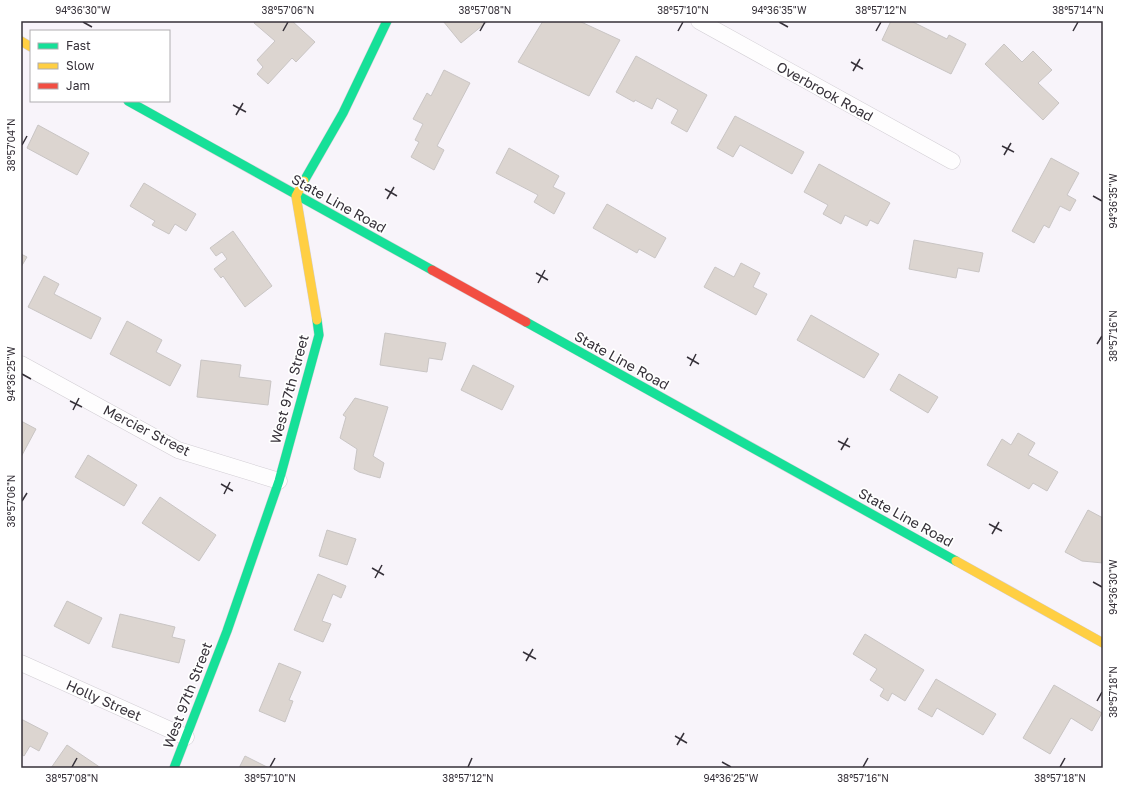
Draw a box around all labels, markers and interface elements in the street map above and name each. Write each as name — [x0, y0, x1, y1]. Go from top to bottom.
text: 94°36'30"W — [55, 4, 111, 16]
text: 38°57'06"N — [262, 4, 314, 16]
text: 38°57'08"N — [459, 4, 511, 16]
text: 38°57'10"N — [657, 4, 709, 16]
text: 94°36'35"W — [752, 4, 807, 16]
text: 38°57'12"N — [855, 4, 907, 16]
text: 38°57'14"N — [1052, 4, 1104, 16]
legend — [30, 30, 170, 102]
text: Fast — [66, 38, 91, 53]
street label: Overbrook Road — [774, 57, 876, 125]
text: Slow — [66, 58, 94, 73]
text: Jam — [66, 78, 90, 93]
text: 38°57'04"N — [5, 119, 17, 171]
street label: State Line Road — [289, 170, 389, 236]
text: 94°36'35"W — [1107, 173, 1119, 229]
text: 38°57'16"N — [1107, 310, 1119, 362]
street label: State Line Road — [572, 327, 672, 393]
street label: West 97th Street — [266, 332, 312, 446]
text: 94°36'25"W — [5, 346, 17, 401]
street label: Mercier Street — [101, 401, 193, 459]
text: 38°57'06"N — [5, 475, 17, 527]
street label: State Line Road — [856, 484, 956, 550]
text: 94°36'30"W — [1107, 559, 1119, 615]
street label: West 97th Street — [159, 639, 215, 751]
text: 38°57'18"N — [1107, 666, 1119, 718]
street label: Holly Street — [64, 676, 144, 724]
text: 38°57'08"N — [46, 772, 98, 784]
text: 38°57'10"N — [244, 772, 296, 784]
text: 38°57'12"N — [442, 772, 494, 784]
text: 94°36'25"W — [704, 772, 759, 784]
text: 38°57'16"N — [837, 772, 889, 784]
text: 38°57'18"N — [1034, 772, 1086, 784]

